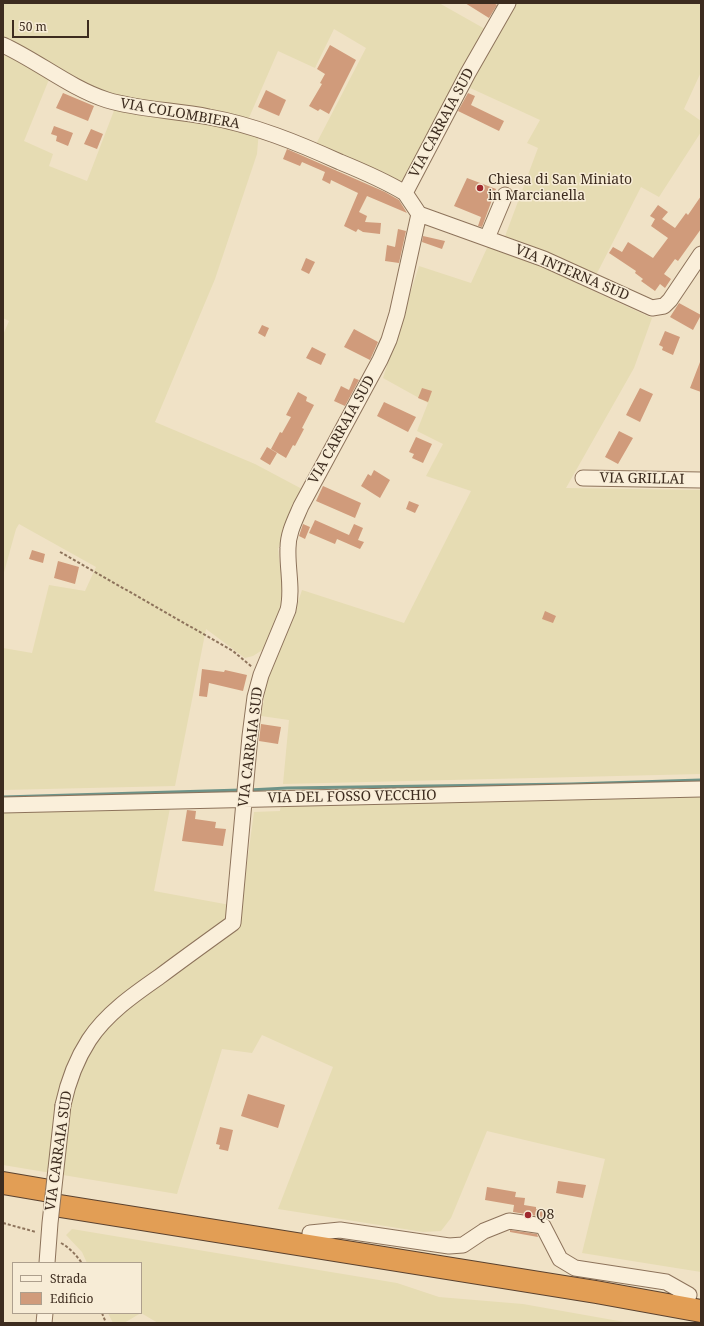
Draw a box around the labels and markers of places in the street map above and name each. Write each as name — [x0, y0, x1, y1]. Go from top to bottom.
place label: Chiesa di San Miniato in Marcianella — [488, 172, 632, 204]
marker: Chiesa di San Miniato in Marcianella — [475, 183, 485, 193]
place label: Q8 — [536, 1207, 554, 1223]
marker: Q8 — [523, 1210, 533, 1220]

